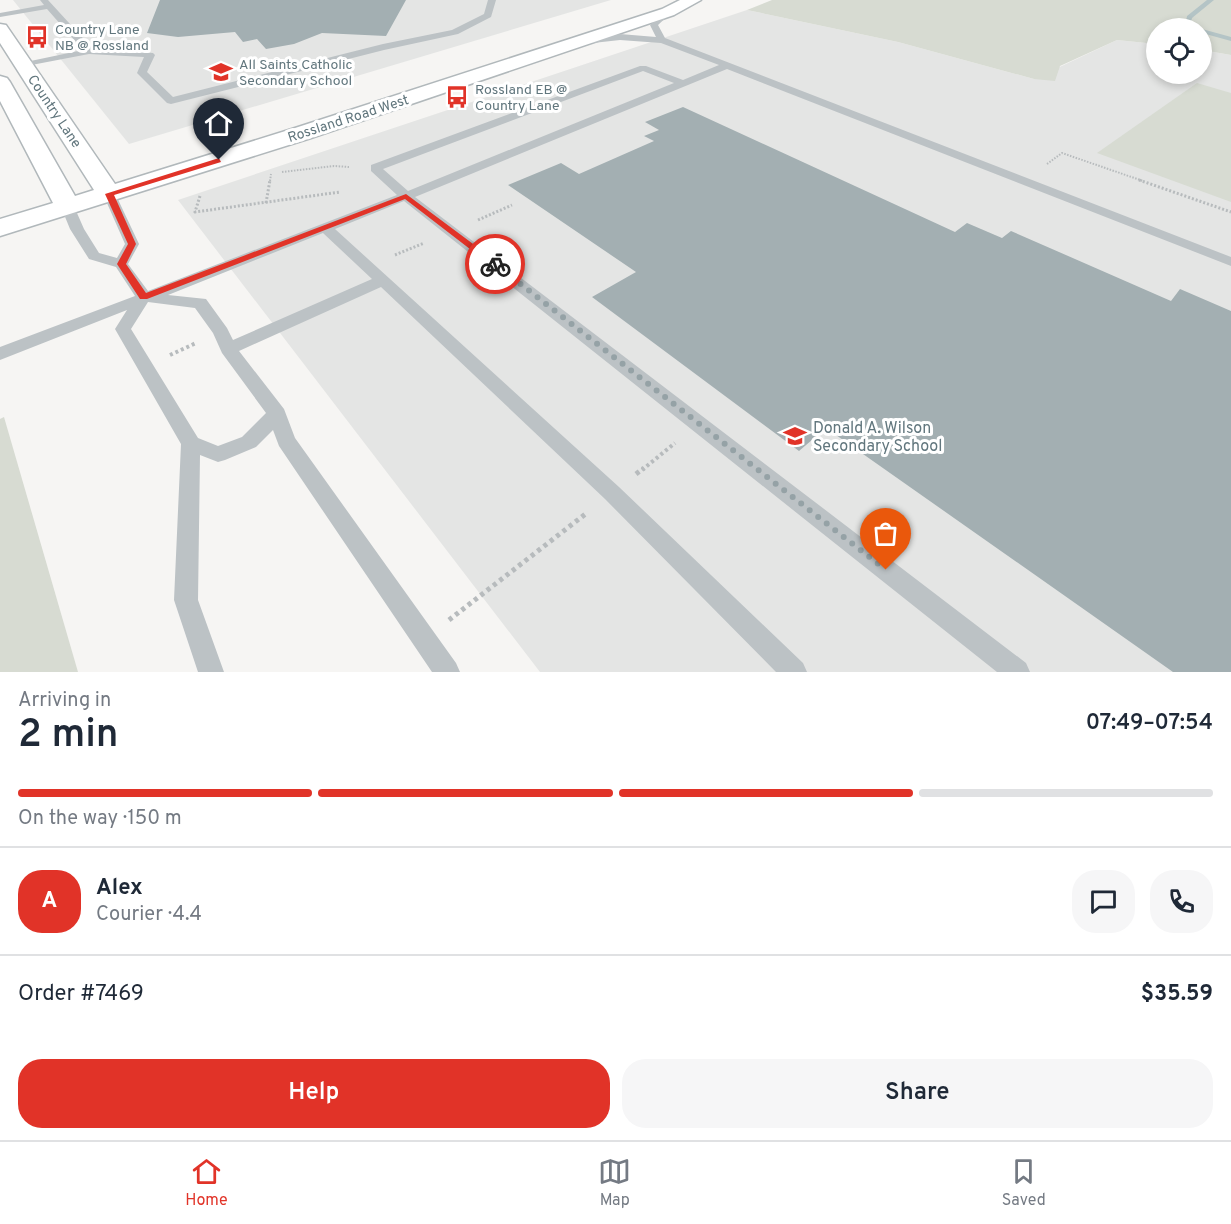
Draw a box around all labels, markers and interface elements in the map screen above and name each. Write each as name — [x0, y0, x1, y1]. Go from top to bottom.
map controls — [1146, 18, 1212, 84]
button: locate — [1146, 18, 1212, 84]
place label: Country Lane NB @ Rossland — [55, 22, 149, 55]
bus stop icon: Country Lane NB @ Rossland — [24, 24, 50, 50]
place label: All Saints Catholic Secondary School — [239, 57, 352, 90]
school or university icon: All Saints Catholic Secondary School — [208, 59, 234, 85]
street label: Country Lane — [23, 72, 84, 152]
place label: Rossland EB @ Country Lane — [475, 82, 567, 115]
bus stop icon: Rossland EB @ Country Lane — [444, 84, 470, 110]
street label: Rossland Road West — [286, 92, 411, 147]
pin — [193, 98, 244, 160]
icon: home — [202, 107, 235, 140]
courier — [465, 234, 525, 294]
icon: bike — [479, 248, 512, 281]
place label: Donald A. Wilson Secondary School — [813, 419, 942, 457]
school or university icon: Donald A. Wilson Secondary School — [782, 423, 808, 449]
pin — [860, 508, 911, 570]
icon: bag — [869, 517, 902, 550]
text: Arriving in — [18, 688, 111, 714]
text: 07:49–07:54 — [1086, 710, 1213, 737]
text: 2 min — [18, 712, 119, 761]
text: On the way · 150 m — [18, 806, 182, 832]
button: chat — [1072, 870, 1135, 933]
button: phone — [1150, 870, 1213, 933]
text: Alex — [96, 875, 143, 902]
text: A — [42, 888, 57, 915]
text: Courier · 4.4 — [96, 902, 202, 928]
text: Order #7469 — [18, 981, 144, 1008]
text: $35.59 — [1141, 981, 1213, 1008]
button: Help — [18, 1059, 610, 1128]
button: Share — [622, 1059, 1213, 1128]
tab: Home — [185, 1155, 228, 1211]
tab: Map — [598, 1155, 631, 1211]
tab: Saved — [1002, 1155, 1046, 1211]

